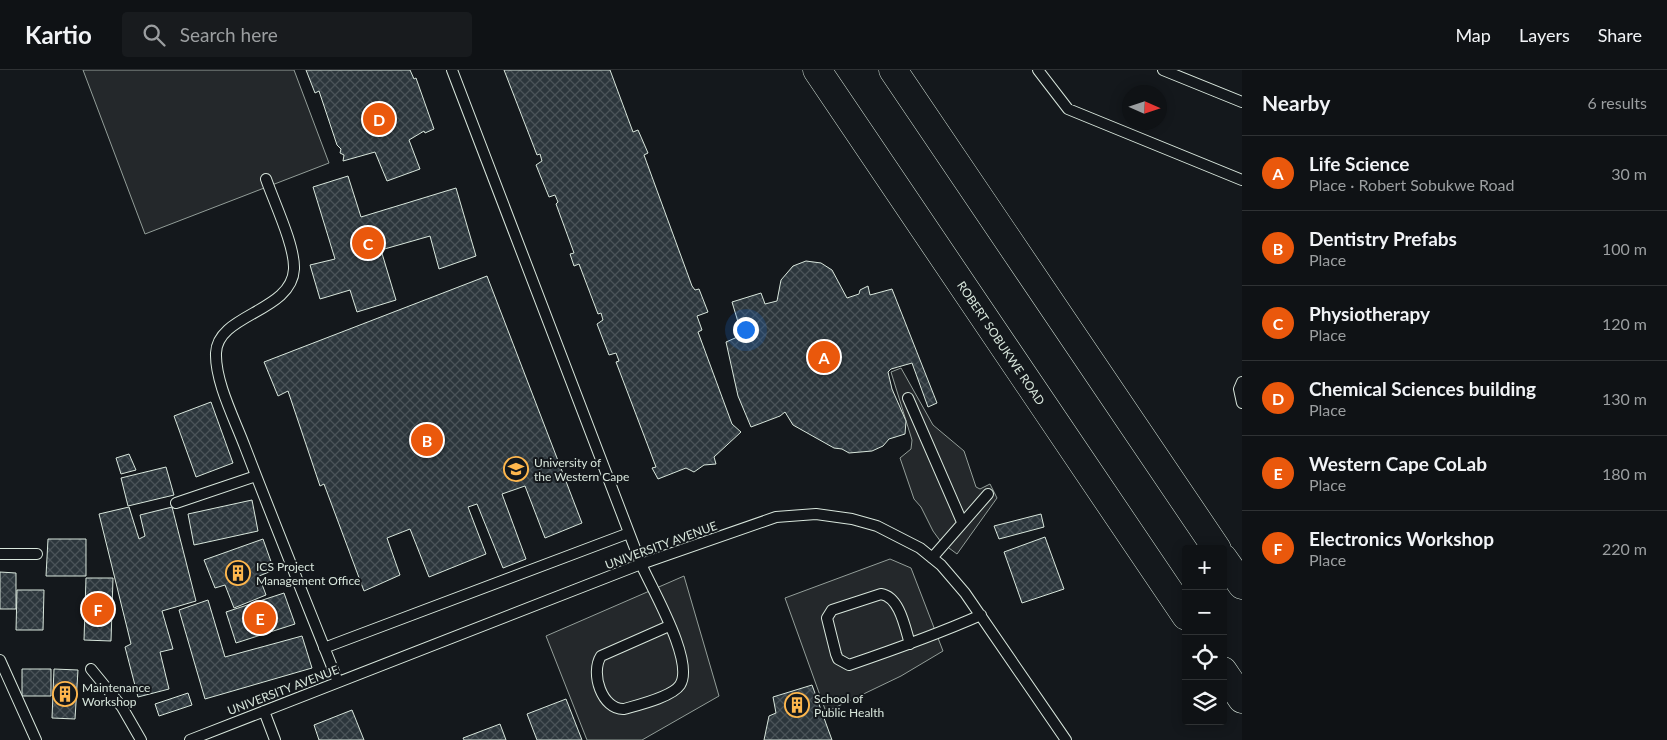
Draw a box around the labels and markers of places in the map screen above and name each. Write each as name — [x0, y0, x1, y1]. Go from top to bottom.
pin: D — [363, 100, 395, 138]
pin: C — [352, 224, 384, 262]
pin: A — [808, 338, 840, 376]
pin: B — [411, 421, 443, 459]
place label: University of the Western Cape — [534, 455, 629, 484]
school or university icon: University of the Western Cape — [503, 456, 529, 482]
place label: ICS Project Management Office — [256, 559, 360, 588]
building icon: ICS Project Management Office — [225, 560, 251, 586]
pin: F — [82, 590, 114, 628]
pin: E — [244, 599, 276, 637]
place label: Maintenance Workshop — [82, 680, 150, 709]
building icon: Maintenance Workshop — [52, 681, 78, 707]
place label: School of Public Health — [814, 691, 884, 720]
building icon: School of Public Health — [784, 692, 810, 718]

